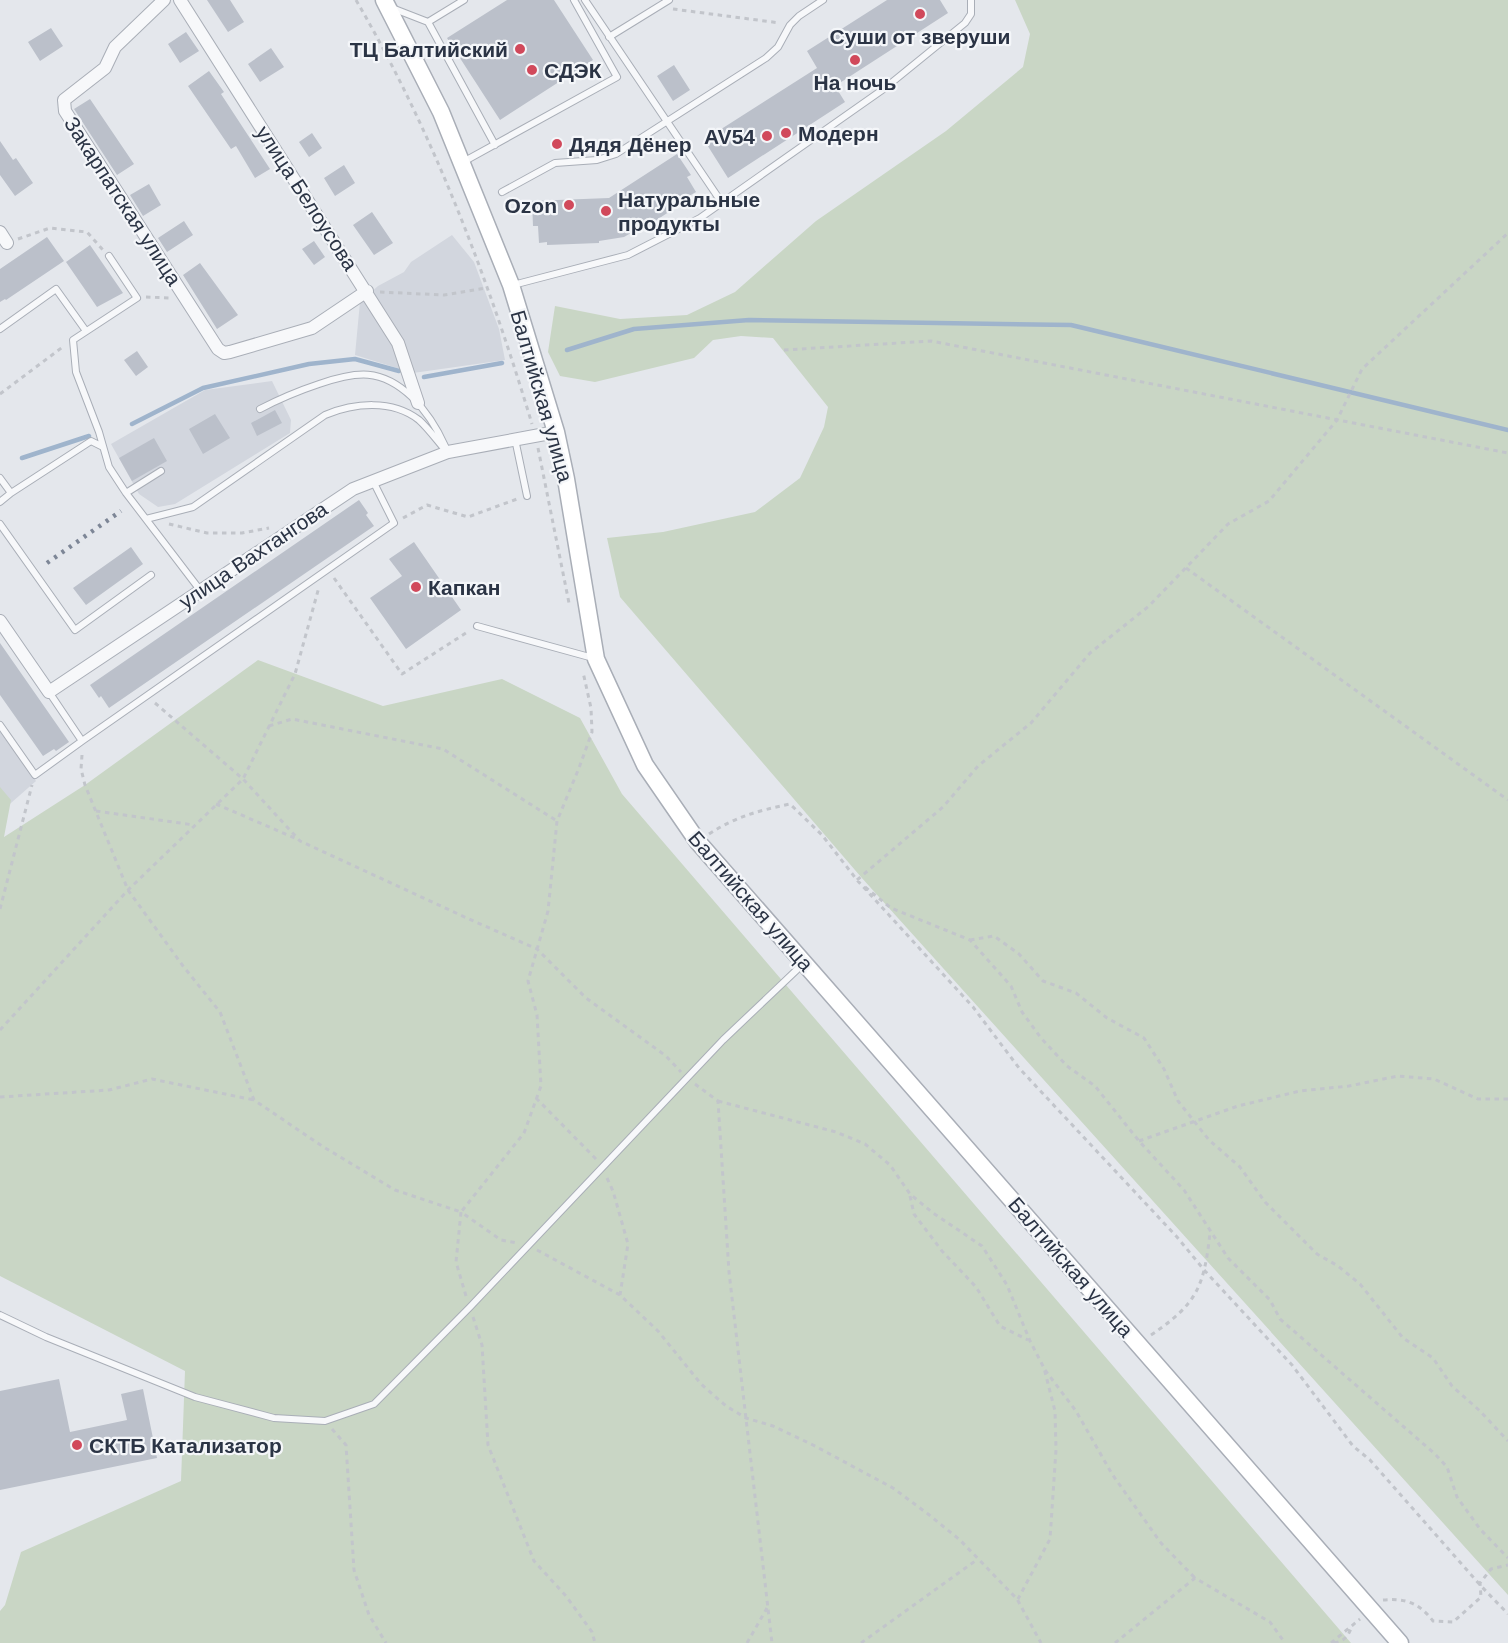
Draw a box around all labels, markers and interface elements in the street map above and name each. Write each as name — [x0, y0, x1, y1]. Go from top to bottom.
marker: Суши от зверуши — [913, 7, 927, 21]
place label: Суши от зверуши — [830, 25, 1010, 48]
place label: ТЦ Балтийский — [350, 38, 508, 61]
marker: ТЦ Балтийский — [513, 42, 527, 56]
marker: На ночь — [848, 53, 862, 67]
place label: СДЭК — [544, 59, 602, 82]
marker: СДЭК — [525, 63, 539, 77]
place label: На ночь — [814, 71, 896, 94]
street label: Закарпатская улица — [60, 113, 186, 290]
street label: улица Белоусова — [252, 121, 362, 275]
place label: Модерн — [798, 122, 879, 145]
place label: AV54 — [704, 125, 755, 148]
marker: Модерн — [779, 126, 793, 140]
marker: AV54 — [760, 129, 774, 143]
place label: Дядя Дёнер — [569, 133, 691, 156]
marker: Дядя Дёнер — [550, 137, 564, 151]
place label: Натуральные продукты — [618, 188, 760, 235]
place label: Ozon — [505, 194, 557, 217]
marker: Ozon — [562, 198, 576, 212]
marker: Натуральные продукты — [599, 204, 613, 218]
street label: Балтийская улица — [506, 307, 578, 485]
street label: улица Вахтангова — [175, 497, 332, 613]
place label: Капкан — [428, 576, 500, 599]
marker: Капкан — [409, 580, 423, 594]
street label: Балтийская улица — [684, 826, 818, 976]
street label: Балтийская улица — [1004, 1192, 1138, 1342]
place label: СКТБ Катализатор — [89, 1434, 282, 1457]
marker: СКТБ Катализатор — [70, 1438, 84, 1452]

